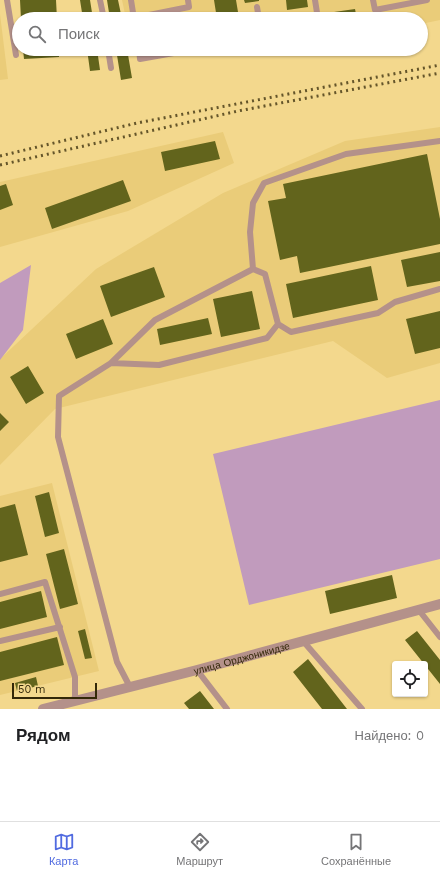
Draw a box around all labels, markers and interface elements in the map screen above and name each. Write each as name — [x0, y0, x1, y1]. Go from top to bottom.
search box — [12, 12, 428, 56]
icon: search — [26, 23, 48, 45]
text: Поиск — [58, 25, 100, 43]
street label: улица Орджоникидзе — [192, 639, 291, 676]
map controls — [392, 661, 428, 697]
button: locate — [392, 661, 428, 697]
scale bar — [12, 681, 97, 700]
text: 50 m — [18, 683, 45, 696]
text: Рядом — [16, 725, 71, 745]
text: Найдено: 0 — [355, 728, 424, 743]
tab: Карта — [49, 831, 78, 868]
tab: Маршрут — [176, 831, 223, 868]
tab: Сохранённые — [321, 831, 391, 868]

